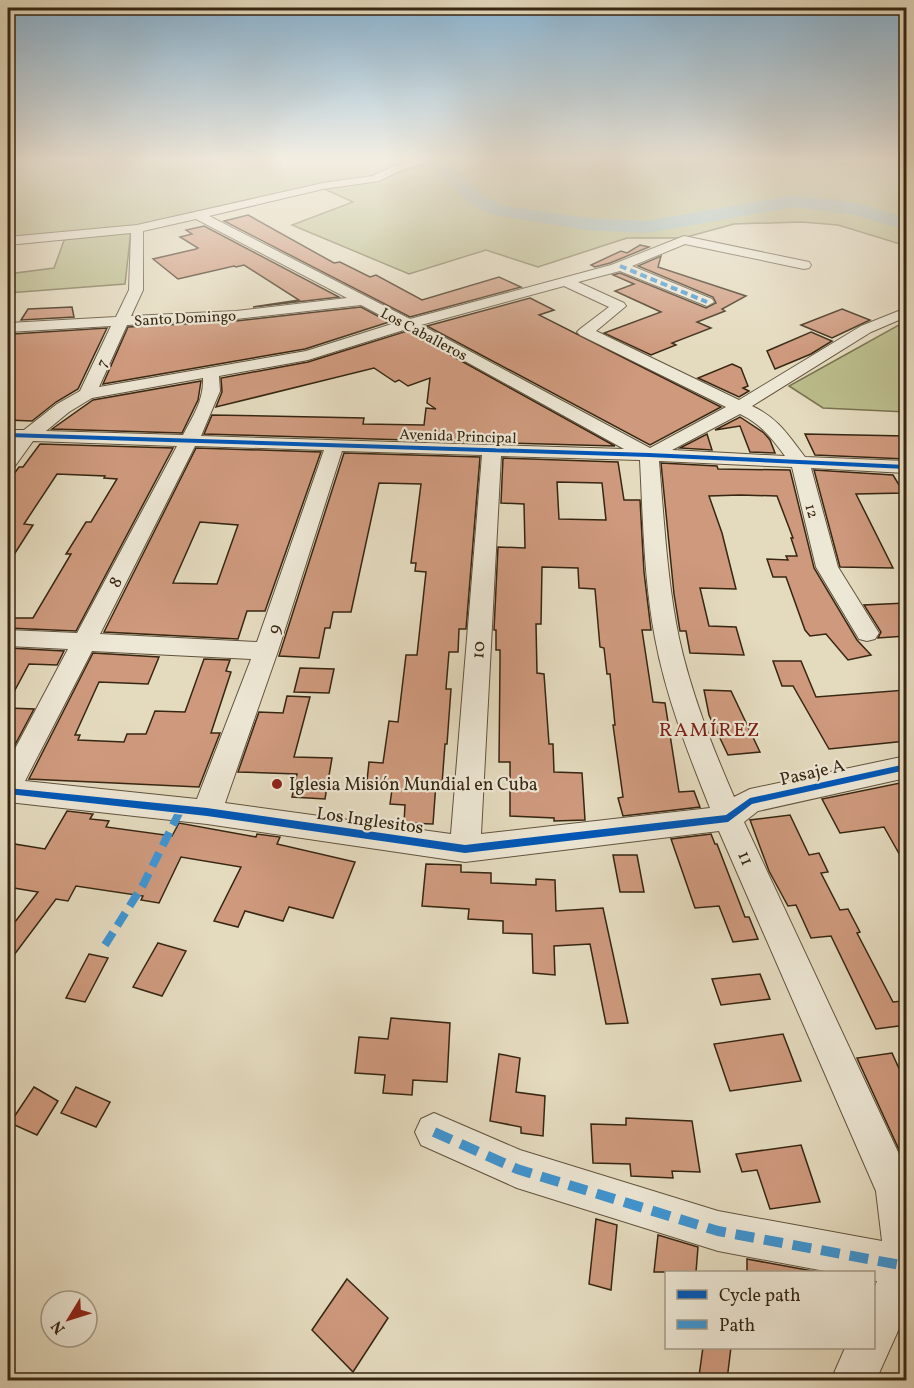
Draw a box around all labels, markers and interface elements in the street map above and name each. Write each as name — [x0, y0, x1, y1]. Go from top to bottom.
street label: Los Caballeros — [376, 304, 470, 367]
street label: Santo Domingo — [134, 306, 237, 333]
street label: 7 — [92, 356, 114, 371]
street label: Avenida Principal — [399, 425, 517, 450]
street label: 12 — [799, 502, 822, 521]
street label: 8 — [103, 573, 130, 593]
street label: 9 — [262, 621, 289, 638]
street label: 10 — [466, 640, 493, 660]
district label: RAMÍREZ — [659, 717, 761, 745]
street label: Pasaje A — [777, 754, 848, 793]
place label: Iglesia Misión Mundial en Cuba — [289, 773, 538, 798]
marker: Iglesia Misión Mundial en Cuba — [270, 777, 284, 791]
street label: Los Inglesitos — [315, 802, 425, 841]
street label: 11 — [730, 847, 759, 870]
legend — [665, 1271, 875, 1349]
text: Cycle path — [719, 1284, 801, 1309]
north arrow — [39, 1289, 99, 1349]
text: Path — [719, 1314, 755, 1339]
text: N — [46, 1315, 71, 1338]

